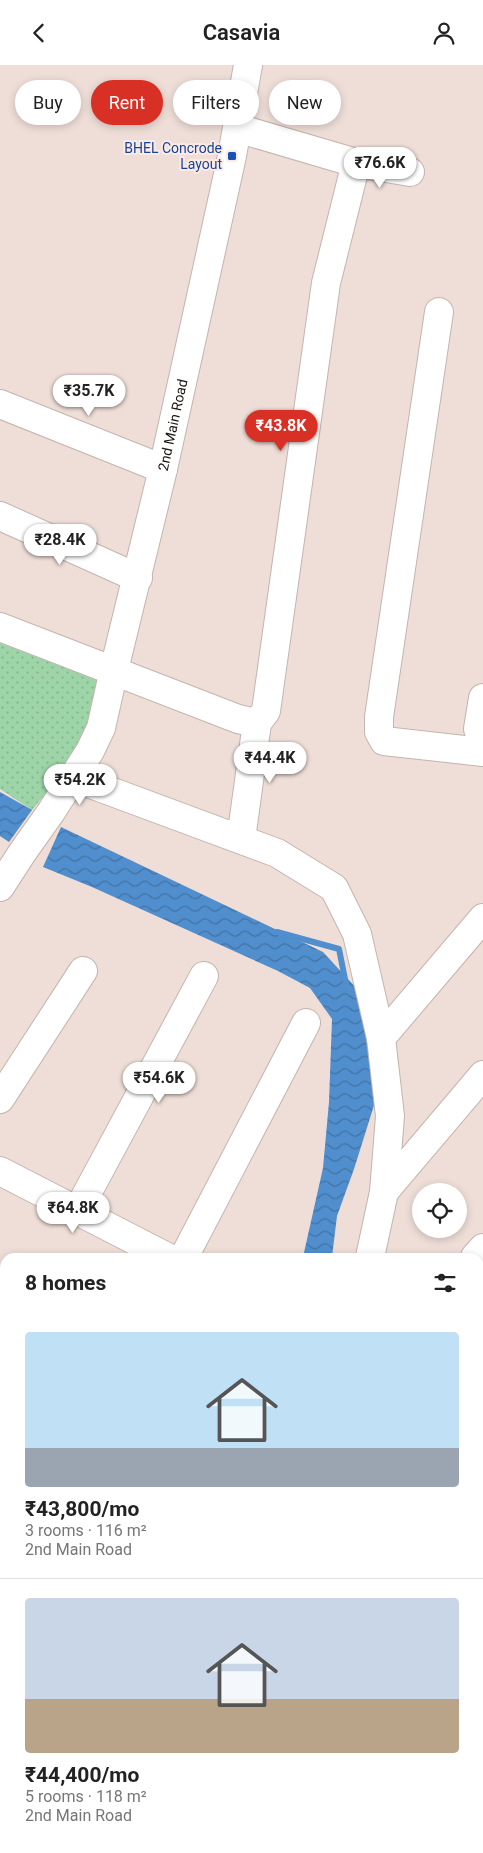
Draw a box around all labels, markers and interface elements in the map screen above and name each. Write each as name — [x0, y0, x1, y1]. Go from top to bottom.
icon: back — [25, 19, 53, 47]
icon: person — [430, 19, 458, 47]
text: Casavia — [203, 20, 280, 45]
chip: Buy — [15, 80, 81, 125]
chip: Rent — [91, 80, 163, 125]
chip: Filters — [173, 80, 259, 125]
chip: New — [269, 80, 341, 125]
place label: BHEL Concrode Layout — [124, 140, 222, 172]
pin: ₹76.6K — [339, 147, 421, 189]
marker: BHEL Concrode Layout — [226, 150, 238, 162]
text: ₹76.6K — [355, 153, 405, 172]
pin: ₹35.7K — [48, 375, 130, 417]
street label: 2nd Main Road — [155, 378, 191, 472]
text: ₹35.7K — [64, 381, 114, 400]
pin: ₹43.8K — [240, 409, 322, 452]
text: ₹43.8K — [256, 416, 306, 435]
pin: ₹28.4K — [19, 523, 101, 566]
text: ₹28.4K — [35, 530, 85, 549]
pin: ₹44.4K — [229, 741, 311, 784]
text: ₹44.4K — [245, 748, 295, 767]
pin: ₹54.2K — [39, 763, 121, 806]
text: ₹54.2K — [55, 770, 105, 789]
pin: ₹54.6K — [118, 1061, 200, 1104]
text: ₹54.6K — [134, 1068, 184, 1087]
map controls — [412, 1183, 467, 1238]
button: locate — [412, 1183, 467, 1238]
pin: ₹64.8K — [32, 1191, 114, 1234]
text: ₹64.8K — [48, 1198, 98, 1217]
icon: filters — [431, 1269, 459, 1297]
text: 8 homes — [25, 1271, 106, 1295]
icon: home — [197, 1365, 287, 1455]
text: ₹43,800/mo — [25, 1497, 139, 1521]
text: 3 rooms · 116 m² — [25, 1521, 147, 1540]
text: 2nd Main Road — [25, 1540, 132, 1559]
icon: home — [197, 1630, 287, 1720]
text: ₹44,400/mo — [25, 1763, 139, 1787]
text: 5 rooms · 118 m² — [25, 1787, 147, 1806]
text: 2nd Main Road — [25, 1806, 132, 1825]

